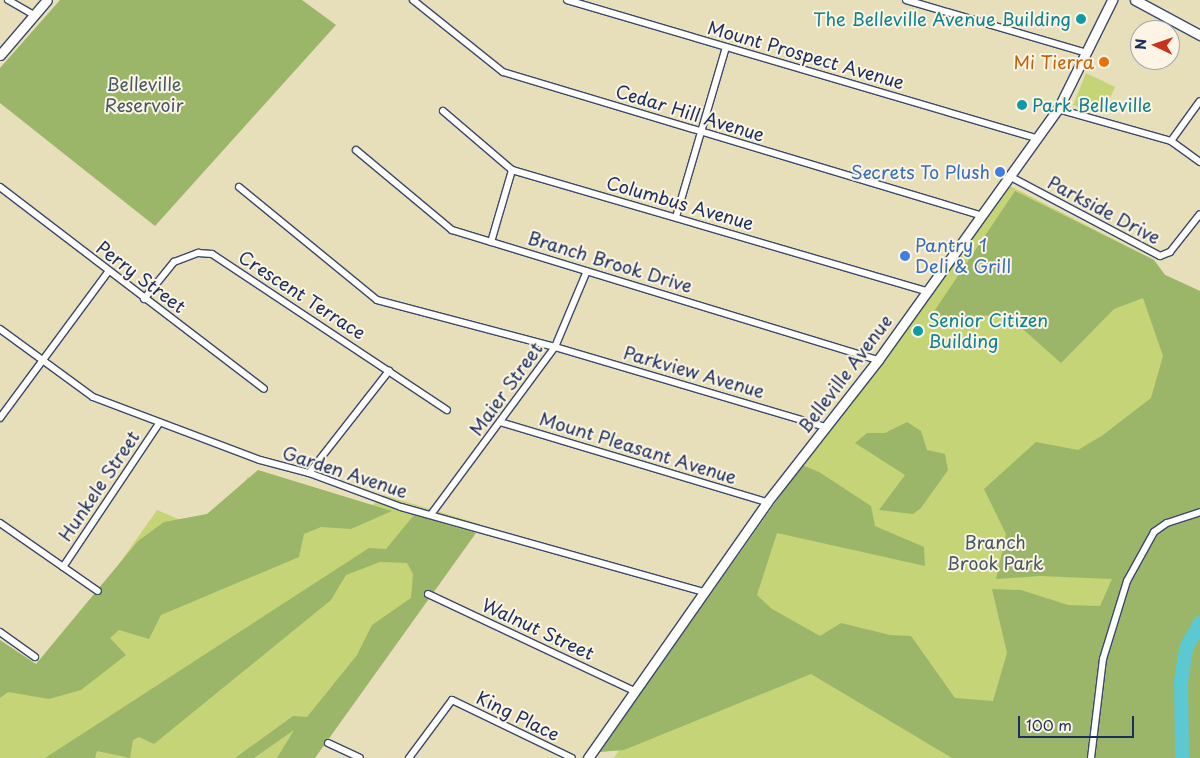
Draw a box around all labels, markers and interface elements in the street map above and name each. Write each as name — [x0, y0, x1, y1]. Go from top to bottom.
place label: The Belleville Avenue Building — [814, 8, 1071, 30]
marker: The Belleville Avenue Building — [1075, 13, 1087, 25]
street label: Mount Prospect Avenue — [705, 17, 907, 93]
north arrow — [1130, 20, 1180, 70]
text: N — [1130, 38, 1151, 50]
place label: Mi Tierra — [1013, 51, 1094, 73]
marker: Mi Tierra — [1098, 56, 1110, 68]
park label: Belleville Reservoir — [104, 74, 184, 116]
street label: Cedar Hill Avenue — [613, 80, 767, 146]
place label: Park Belleville — [1032, 94, 1153, 116]
marker: Park Belleville — [1016, 99, 1028, 111]
place label: Secrets To Plush — [848, 161, 990, 183]
marker: Secrets To Plush — [994, 166, 1006, 178]
street label: Parkside Drive — [1044, 171, 1164, 249]
street label: Columbus Avenue — [605, 172, 755, 234]
street label: Branch Brook Drive — [525, 227, 695, 297]
place label: Pantry 1 Deli & Grill — [915, 235, 1011, 278]
street label: Perry Street — [92, 236, 190, 318]
street label: Crescent Terrace — [235, 246, 369, 344]
marker: Pantry 1 Deli & Grill — [899, 250, 911, 262]
street label: Belleville Avenue — [793, 310, 897, 438]
place label: Senior Citizen Building — [928, 310, 1048, 352]
marker: Senior Citizen Building — [912, 325, 924, 337]
street label: Maier Street — [465, 338, 547, 440]
street label: Parkview Avenue — [621, 342, 767, 402]
street label: Mount Pleasant Avenue — [538, 408, 738, 488]
street label: Hunkele Street — [54, 426, 144, 546]
street label: Garden Avenue — [279, 441, 411, 503]
park label: Branch Brook Park — [946, 532, 1044, 574]
street label: Walnut Street — [479, 594, 597, 664]
street label: King Place — [473, 687, 563, 745]
scale bar — [1020, 706, 1136, 738]
text: 100 m — [1026, 713, 1072, 736]

